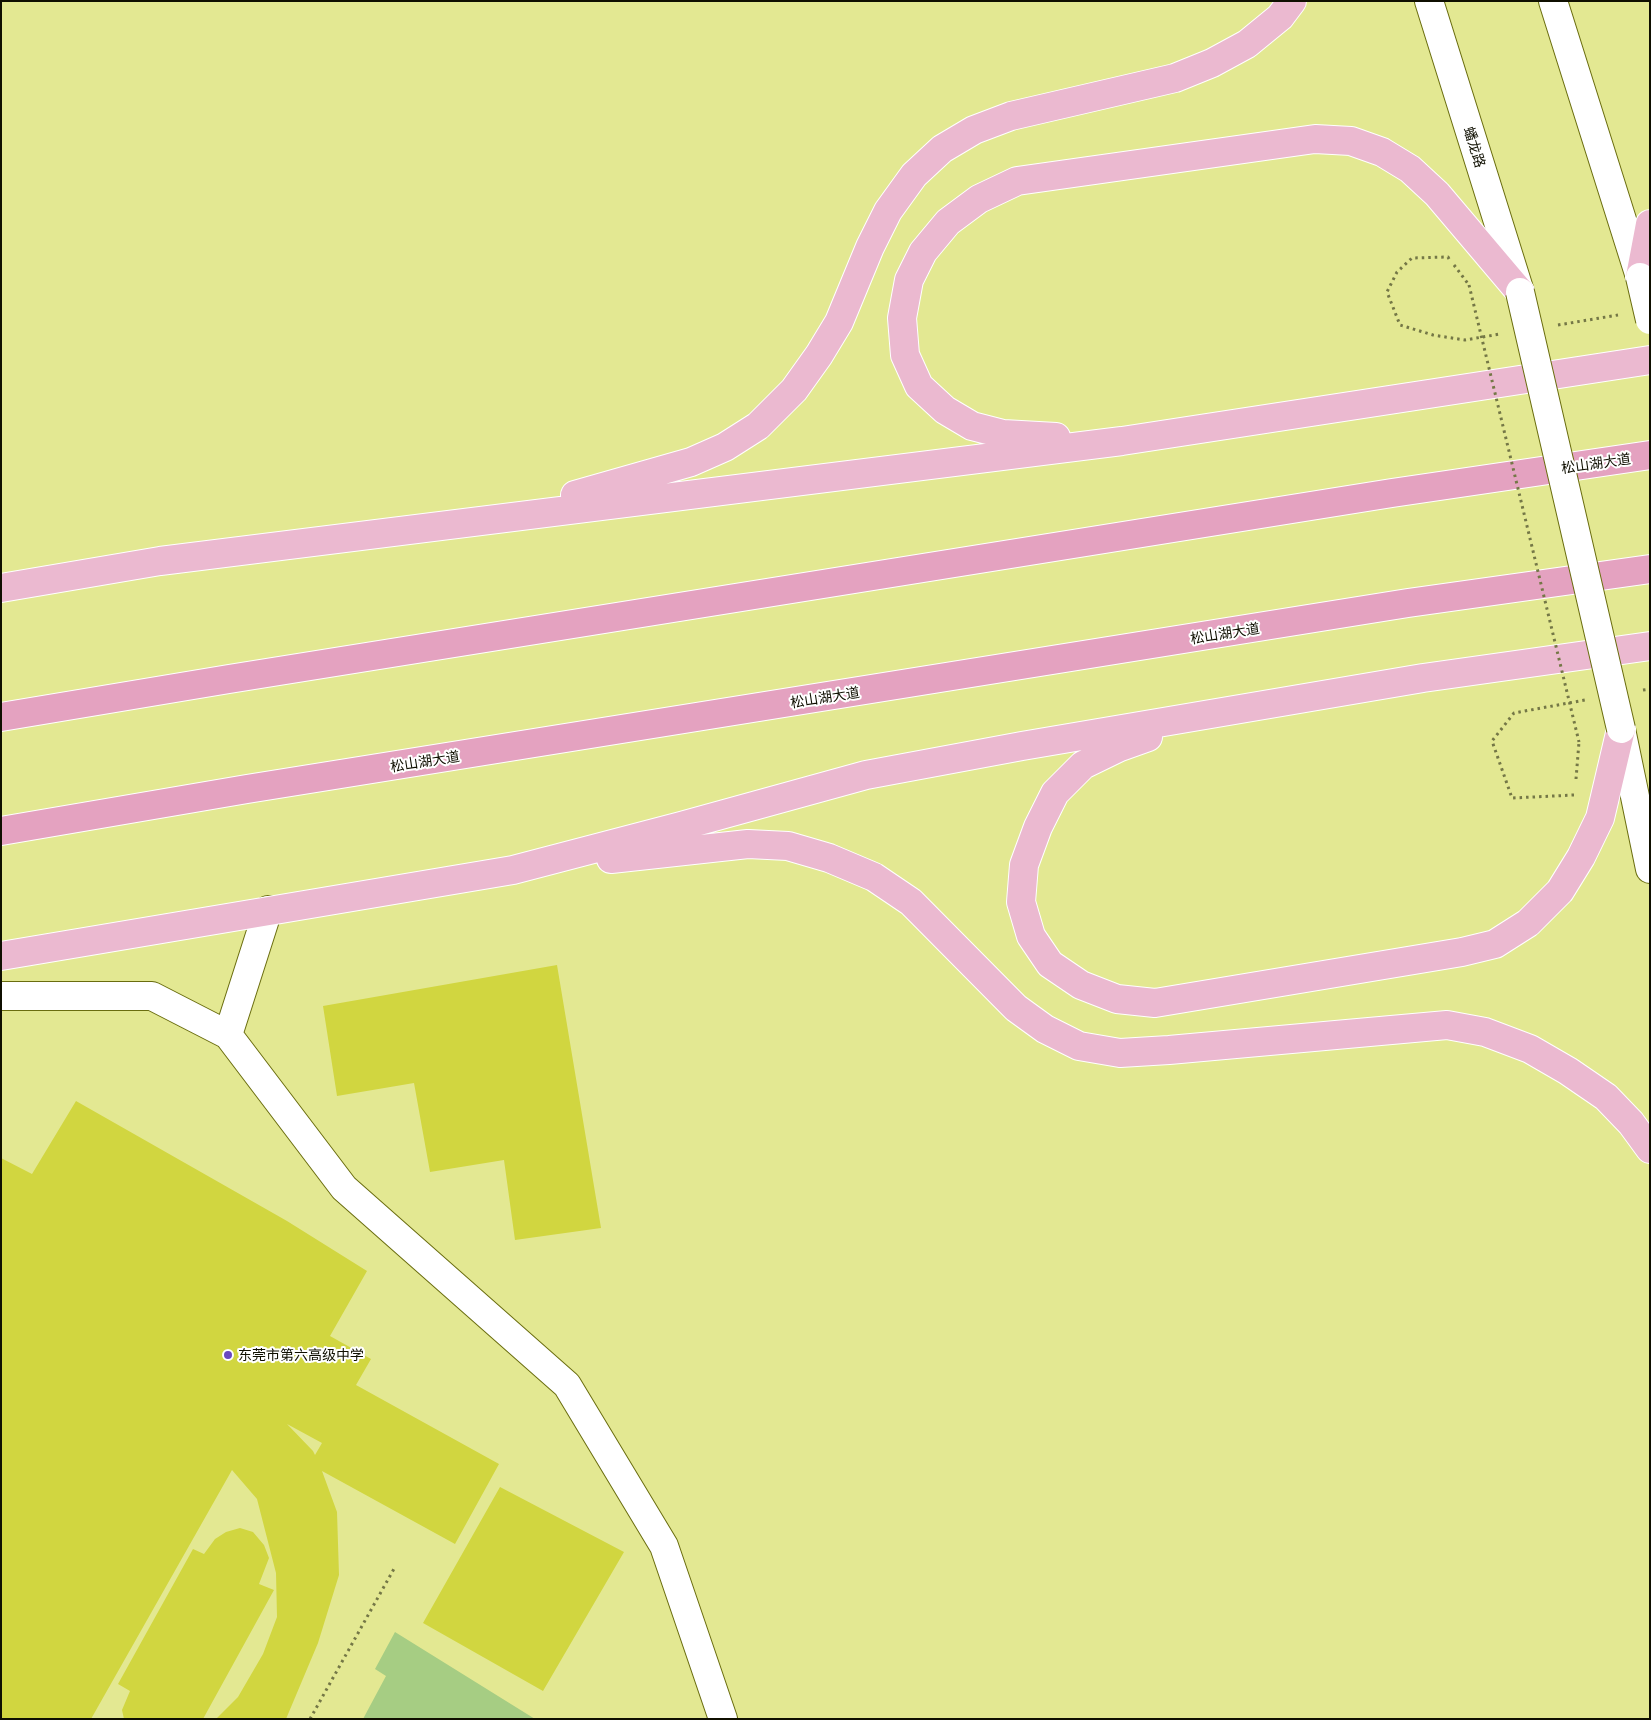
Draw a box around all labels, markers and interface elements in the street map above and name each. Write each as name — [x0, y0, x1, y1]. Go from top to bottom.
street label: 蟠龙路 — [1461, 124, 1489, 170]
street label: 松山湖大道 — [1560, 450, 1632, 476]
street label: 松山湖大道 — [1189, 619, 1261, 647]
street label: 松山湖大道 — [789, 683, 861, 711]
street label: 松山湖大道 — [389, 747, 461, 775]
place label: 东莞市第六高级中学 — [238, 1347, 364, 1363]
marker: 东莞市第六高级中学 — [222, 1349, 234, 1361]

